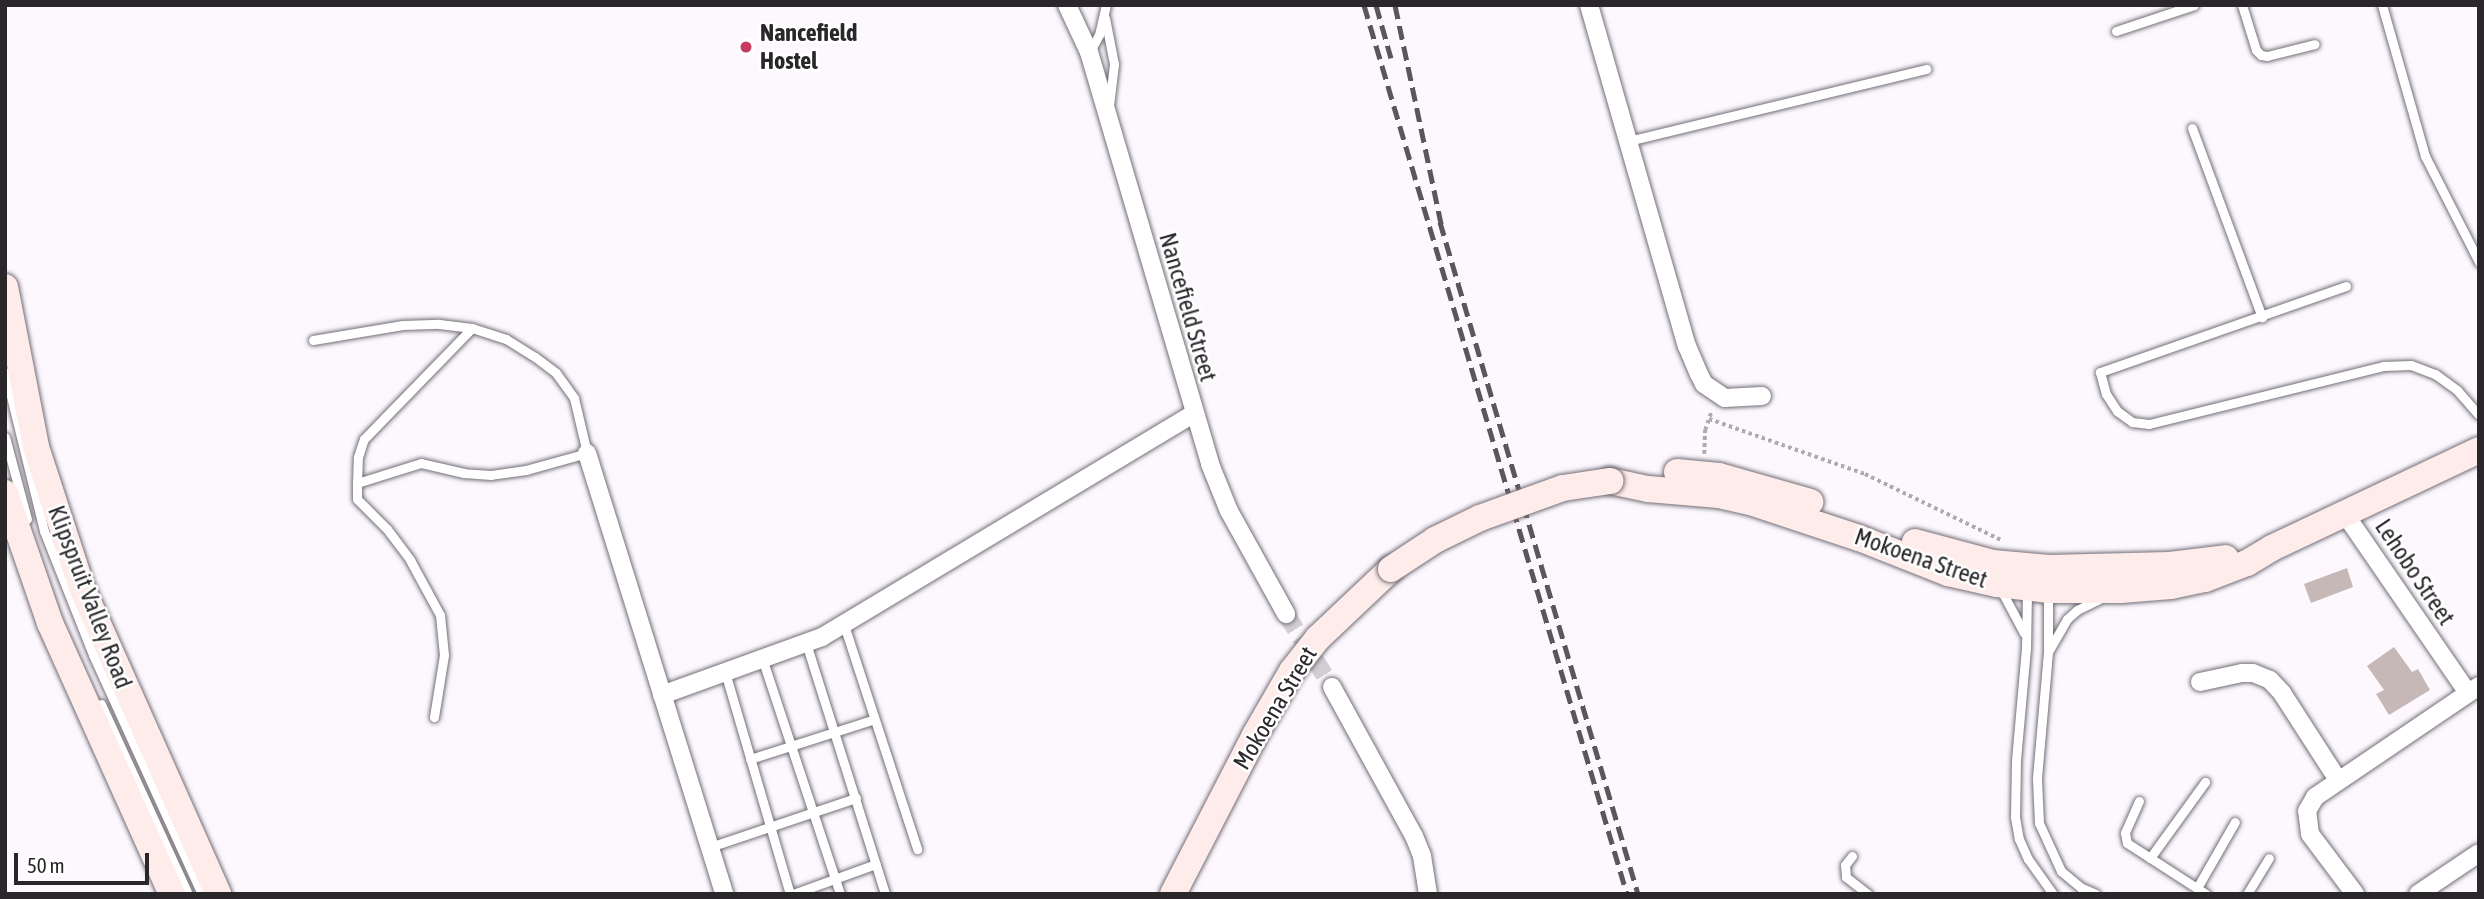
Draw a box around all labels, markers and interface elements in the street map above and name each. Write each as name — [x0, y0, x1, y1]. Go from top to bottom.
place label: Nancefield Hostel — [760, 19, 857, 75]
marker: Nancefield Hostel — [738, 39, 754, 55]
street label: Nancefield Street — [1153, 229, 1223, 385]
street label: Klipspruit Valley Road — [42, 501, 138, 693]
street label: Lehobo Street — [2369, 513, 2461, 631]
street label: Mokoena Street — [1851, 522, 1991, 594]
street label: Mokoena Street — [1227, 641, 1323, 775]
scale bar — [18, 839, 152, 883]
text: 50 m — [27, 853, 65, 877]

